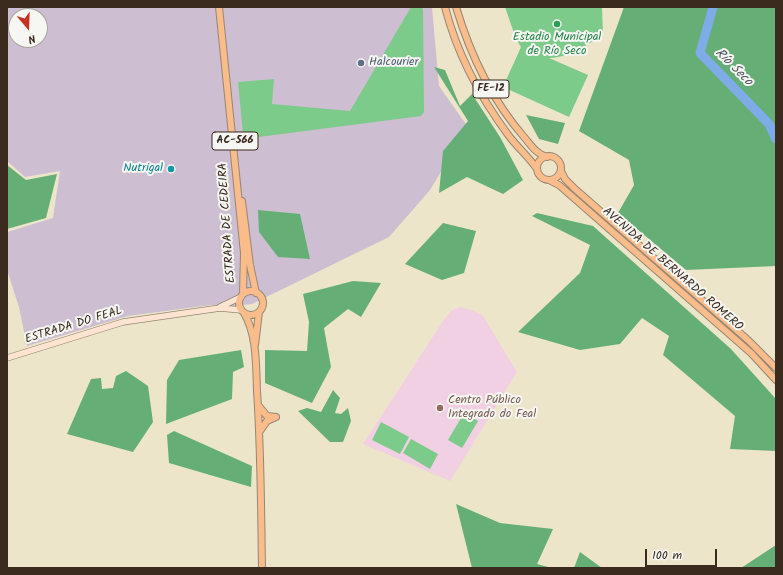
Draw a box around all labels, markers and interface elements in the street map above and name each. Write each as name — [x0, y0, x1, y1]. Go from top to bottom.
north arrow — [8, 8, 48, 48]
marker: Estadio Municipal de Río Seco — [552, 19, 562, 29]
text: N — [25, 29, 38, 48]
place label: Estadio Municipal de Río Seco — [513, 31, 601, 59]
water label: Río Seco — [711, 46, 755, 90]
place label: Halcourier — [369, 56, 418, 70]
marker: Halcourier — [356, 58, 366, 68]
road number: FE-12 — [473, 80, 509, 98]
road number: AC-566 — [212, 132, 258, 150]
place label: Nutrigal — [123, 162, 163, 176]
street label: ESTRADA DE CEDEIRA — [217, 162, 239, 284]
marker: Nutrigal — [166, 164, 176, 174]
street label: AVENIDA DE BERNARDO ROMERO — [599, 205, 745, 335]
street label: ESTRADA DO FEAL — [24, 304, 124, 348]
place label: Centro Público Integrado do Feal — [448, 394, 536, 422]
marker: Centro Público Integrado do Feal — [435, 403, 445, 413]
scale bar — [647, 541, 719, 567]
text: 100 m — [652, 546, 682, 565]

